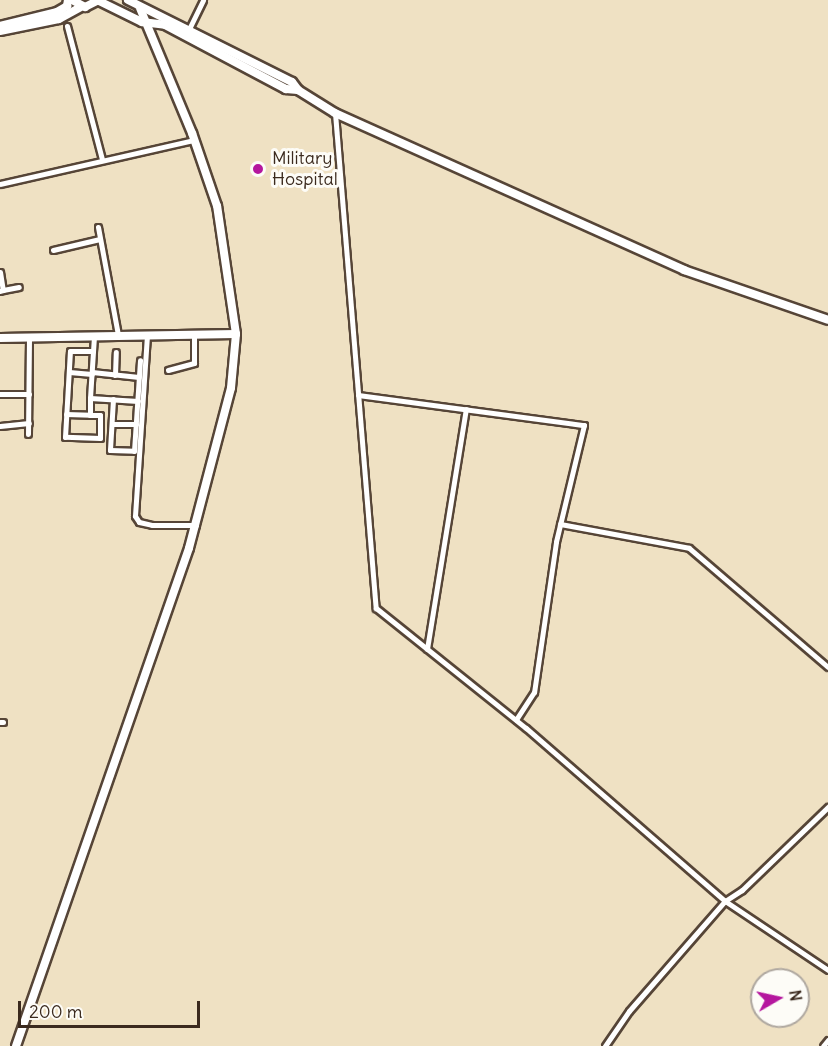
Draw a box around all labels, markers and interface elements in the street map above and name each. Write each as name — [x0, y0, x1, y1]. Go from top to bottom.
place label: Military Hospital — [272, 148, 338, 190]
marker: Military Hospital — [249, 160, 267, 178]
north arrow — [750, 968, 810, 1028]
text: N — [785, 988, 807, 1003]
scale bar — [21, 989, 202, 1027]
text: 200 m — [29, 1000, 83, 1023]

